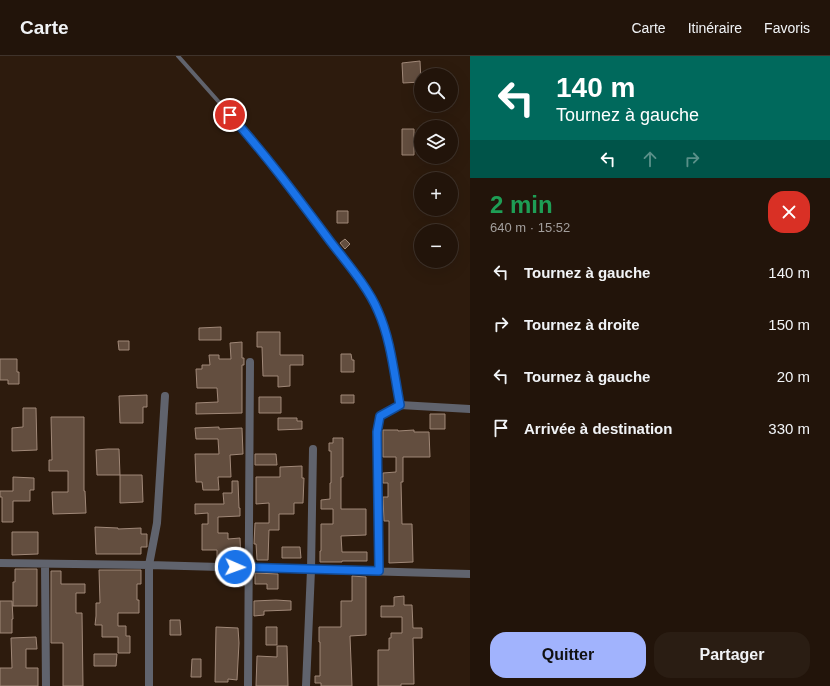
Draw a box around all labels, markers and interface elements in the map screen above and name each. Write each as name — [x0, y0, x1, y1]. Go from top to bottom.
text: Carte — [20, 17, 69, 38]
text: Carte — [631, 20, 666, 36]
text: Itinéraire — [688, 20, 742, 36]
text: Favoris — [764, 20, 810, 36]
map controls — [414, 68, 458, 268]
button: search — [414, 68, 458, 112]
icon: left — [490, 72, 542, 124]
text: 140 m — [556, 72, 635, 103]
pin — [213, 98, 247, 132]
icon: arrive — [219, 104, 241, 126]
text: Tournez à gauche — [556, 105, 699, 125]
button: layers — [414, 120, 458, 164]
icon: left — [597, 148, 619, 170]
icon: ahead — [639, 148, 661, 170]
icon: right — [681, 148, 703, 170]
button: + — [414, 172, 458, 216]
text: 2 min — [490, 191, 553, 218]
button: close — [768, 191, 810, 233]
text: 640 m · 15:52 — [490, 220, 570, 235]
button: − — [414, 224, 458, 268]
icon: left — [490, 261, 512, 283]
text: Tournez à gauche — [524, 264, 650, 281]
text: 140 m — [768, 264, 810, 281]
icon: right — [490, 313, 512, 335]
text: Tournez à droite — [524, 316, 640, 333]
text: 150 m — [768, 316, 810, 333]
icon: left — [490, 365, 512, 387]
text: Tournez à gauche — [524, 368, 650, 385]
text: 20 m — [777, 368, 810, 385]
icon: arrive — [490, 417, 512, 439]
text: Arrivée à destination — [524, 420, 672, 437]
text: 330 m — [768, 420, 810, 437]
position arrow — [214, 546, 256, 588]
button: Quitter — [490, 632, 646, 678]
button: Partager — [654, 632, 810, 678]

